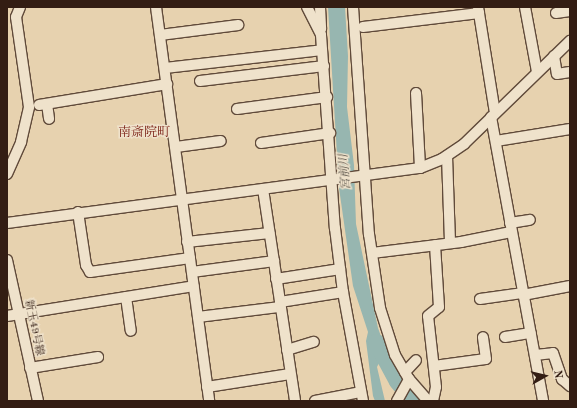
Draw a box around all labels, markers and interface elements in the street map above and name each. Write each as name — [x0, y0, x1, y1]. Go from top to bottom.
district label: 南斎院町 — [118, 125, 170, 141]
water label: 宮前川 — [337, 153, 355, 191]
street label: 新玉49号線 — [21, 299, 45, 357]
north arrow — [525, 356, 565, 396]
text: N — [551, 369, 563, 379]

